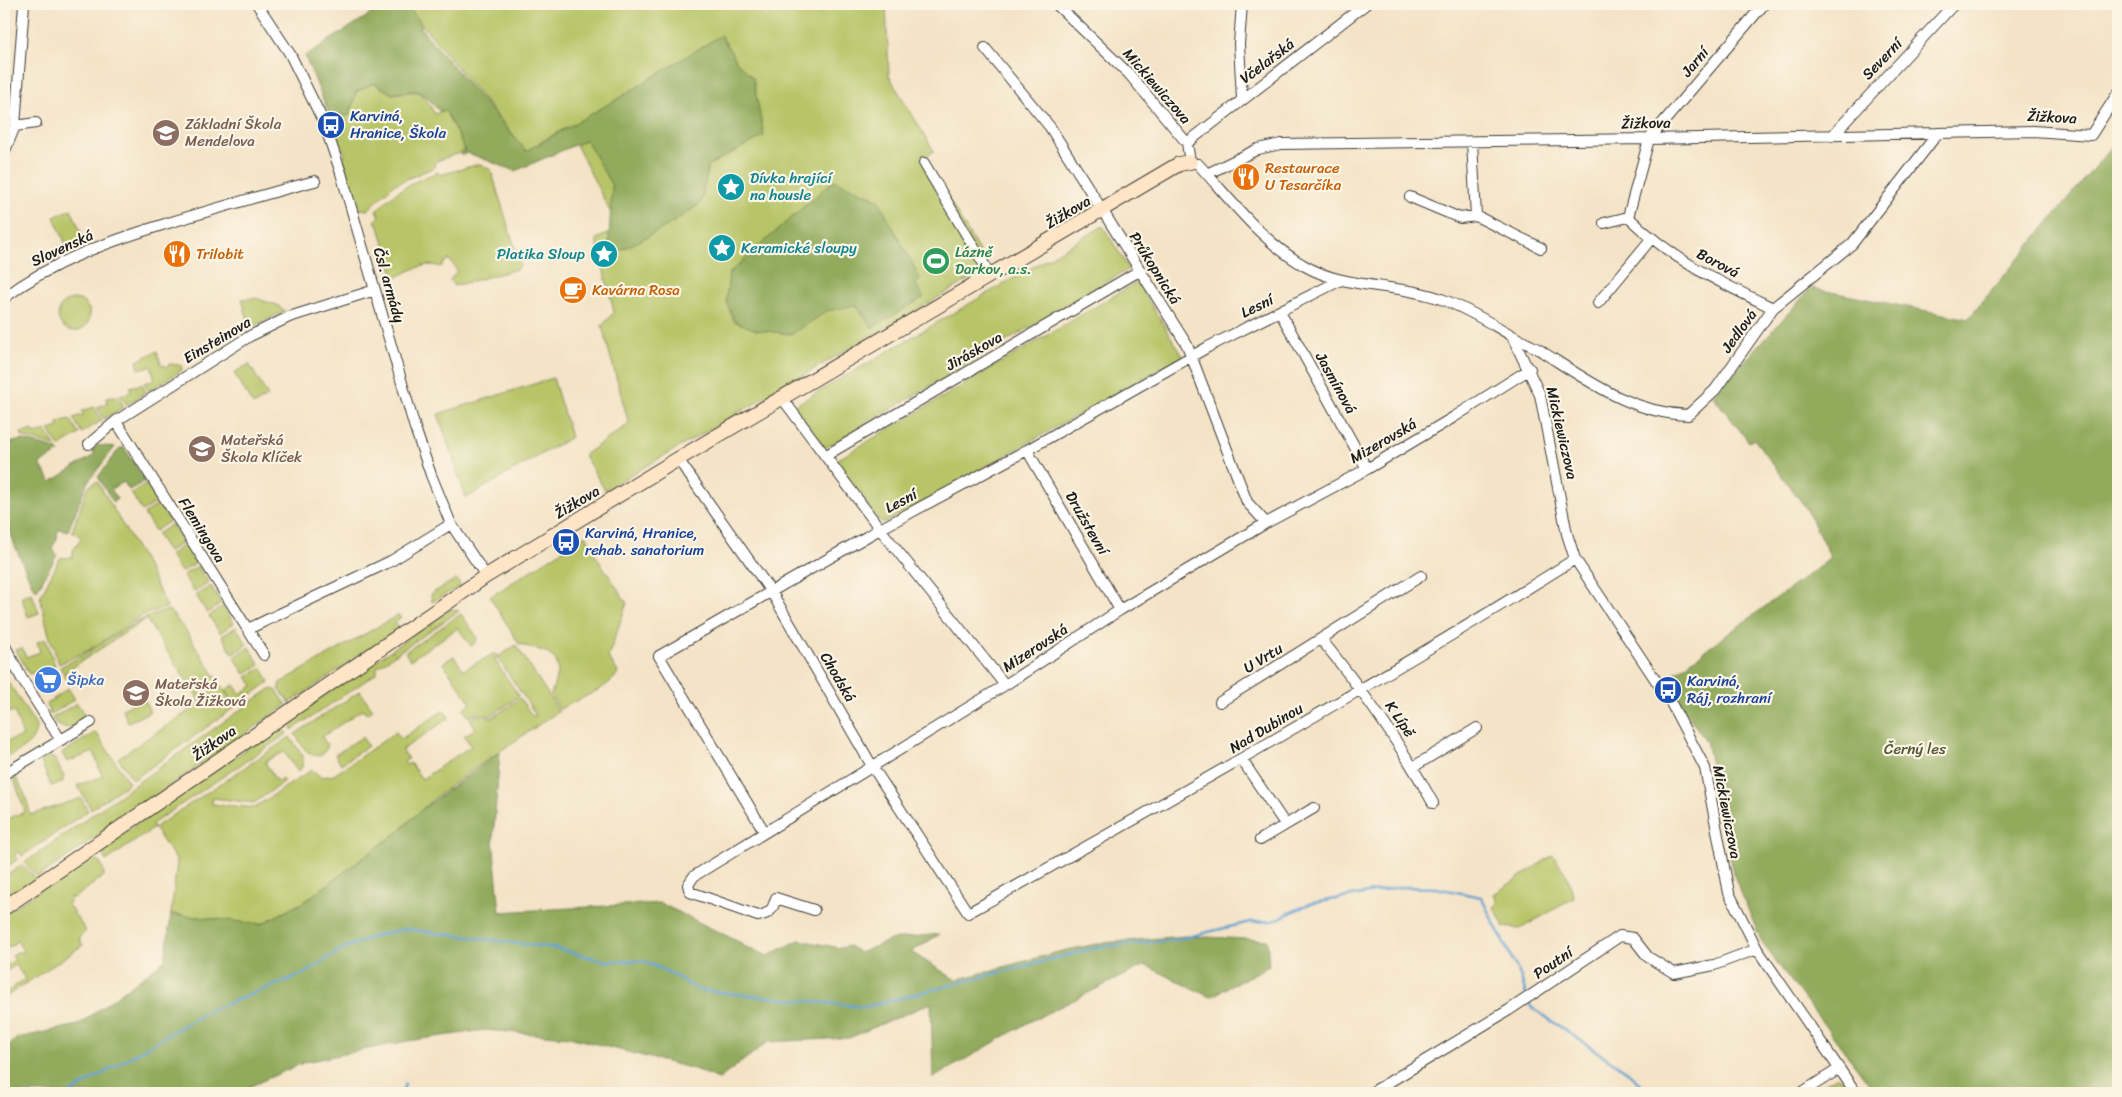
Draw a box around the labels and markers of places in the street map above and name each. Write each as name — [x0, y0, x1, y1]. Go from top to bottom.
place label: Karviná, Hranice, Škola — [350, 103, 446, 146]
bus stop icon: Karviná, Hranice, Škola — [316, 110, 346, 140]
place label: Základní Škola Mendelova — [185, 111, 282, 154]
school or university icon: Základní Škola Mendelova — [151, 118, 181, 148]
place label: Restaurace U Tesarčíka — [1265, 155, 1342, 198]
restaurant icon: Restaurace U Tesarčíka — [1231, 162, 1261, 192]
place label: Dívka hrající na housle — [750, 165, 834, 208]
place icon: Dívka hrající na housle — [716, 172, 746, 202]
place icon: Keramické sloupy — [707, 233, 737, 263]
place label: Keramické sloupy — [741, 235, 857, 261]
restaurant icon: Trilobit — [162, 239, 192, 269]
place icon: Platika Sloup — [589, 239, 619, 269]
place label: Lázně Darkov, a.s. — [955, 239, 1032, 282]
place label: Trilobit — [196, 241, 244, 267]
place label: Platika Sloup — [497, 241, 585, 267]
sports icon: Lázně Darkov, a.s. — [921, 246, 951, 276]
cafe icon: Kavárna Rosa — [558, 275, 588, 305]
place label: Kavárna Rosa — [592, 277, 680, 303]
place label: Mateřská Škola Klíček — [221, 427, 303, 470]
school or university icon: Mateřská Škola Klíček — [187, 434, 217, 464]
place label: Karviná, Hranice, rehab. sanatorium — [585, 520, 704, 563]
bus stop icon: Karviná, Hranice, rehab. sanatorium — [551, 527, 581, 557]
supermarket icon: Šipka — [33, 665, 63, 695]
place label: Šipka — [67, 667, 104, 693]
place label: Karviná, Ráj, rozhraní — [1687, 668, 1773, 711]
place label: Mateřská Škola Žižková — [155, 671, 246, 714]
bus stop icon: Karviná, Ráj, rozhraní — [1653, 675, 1683, 705]
school or university icon: Mateřská Škola Žižková — [121, 678, 151, 708]

